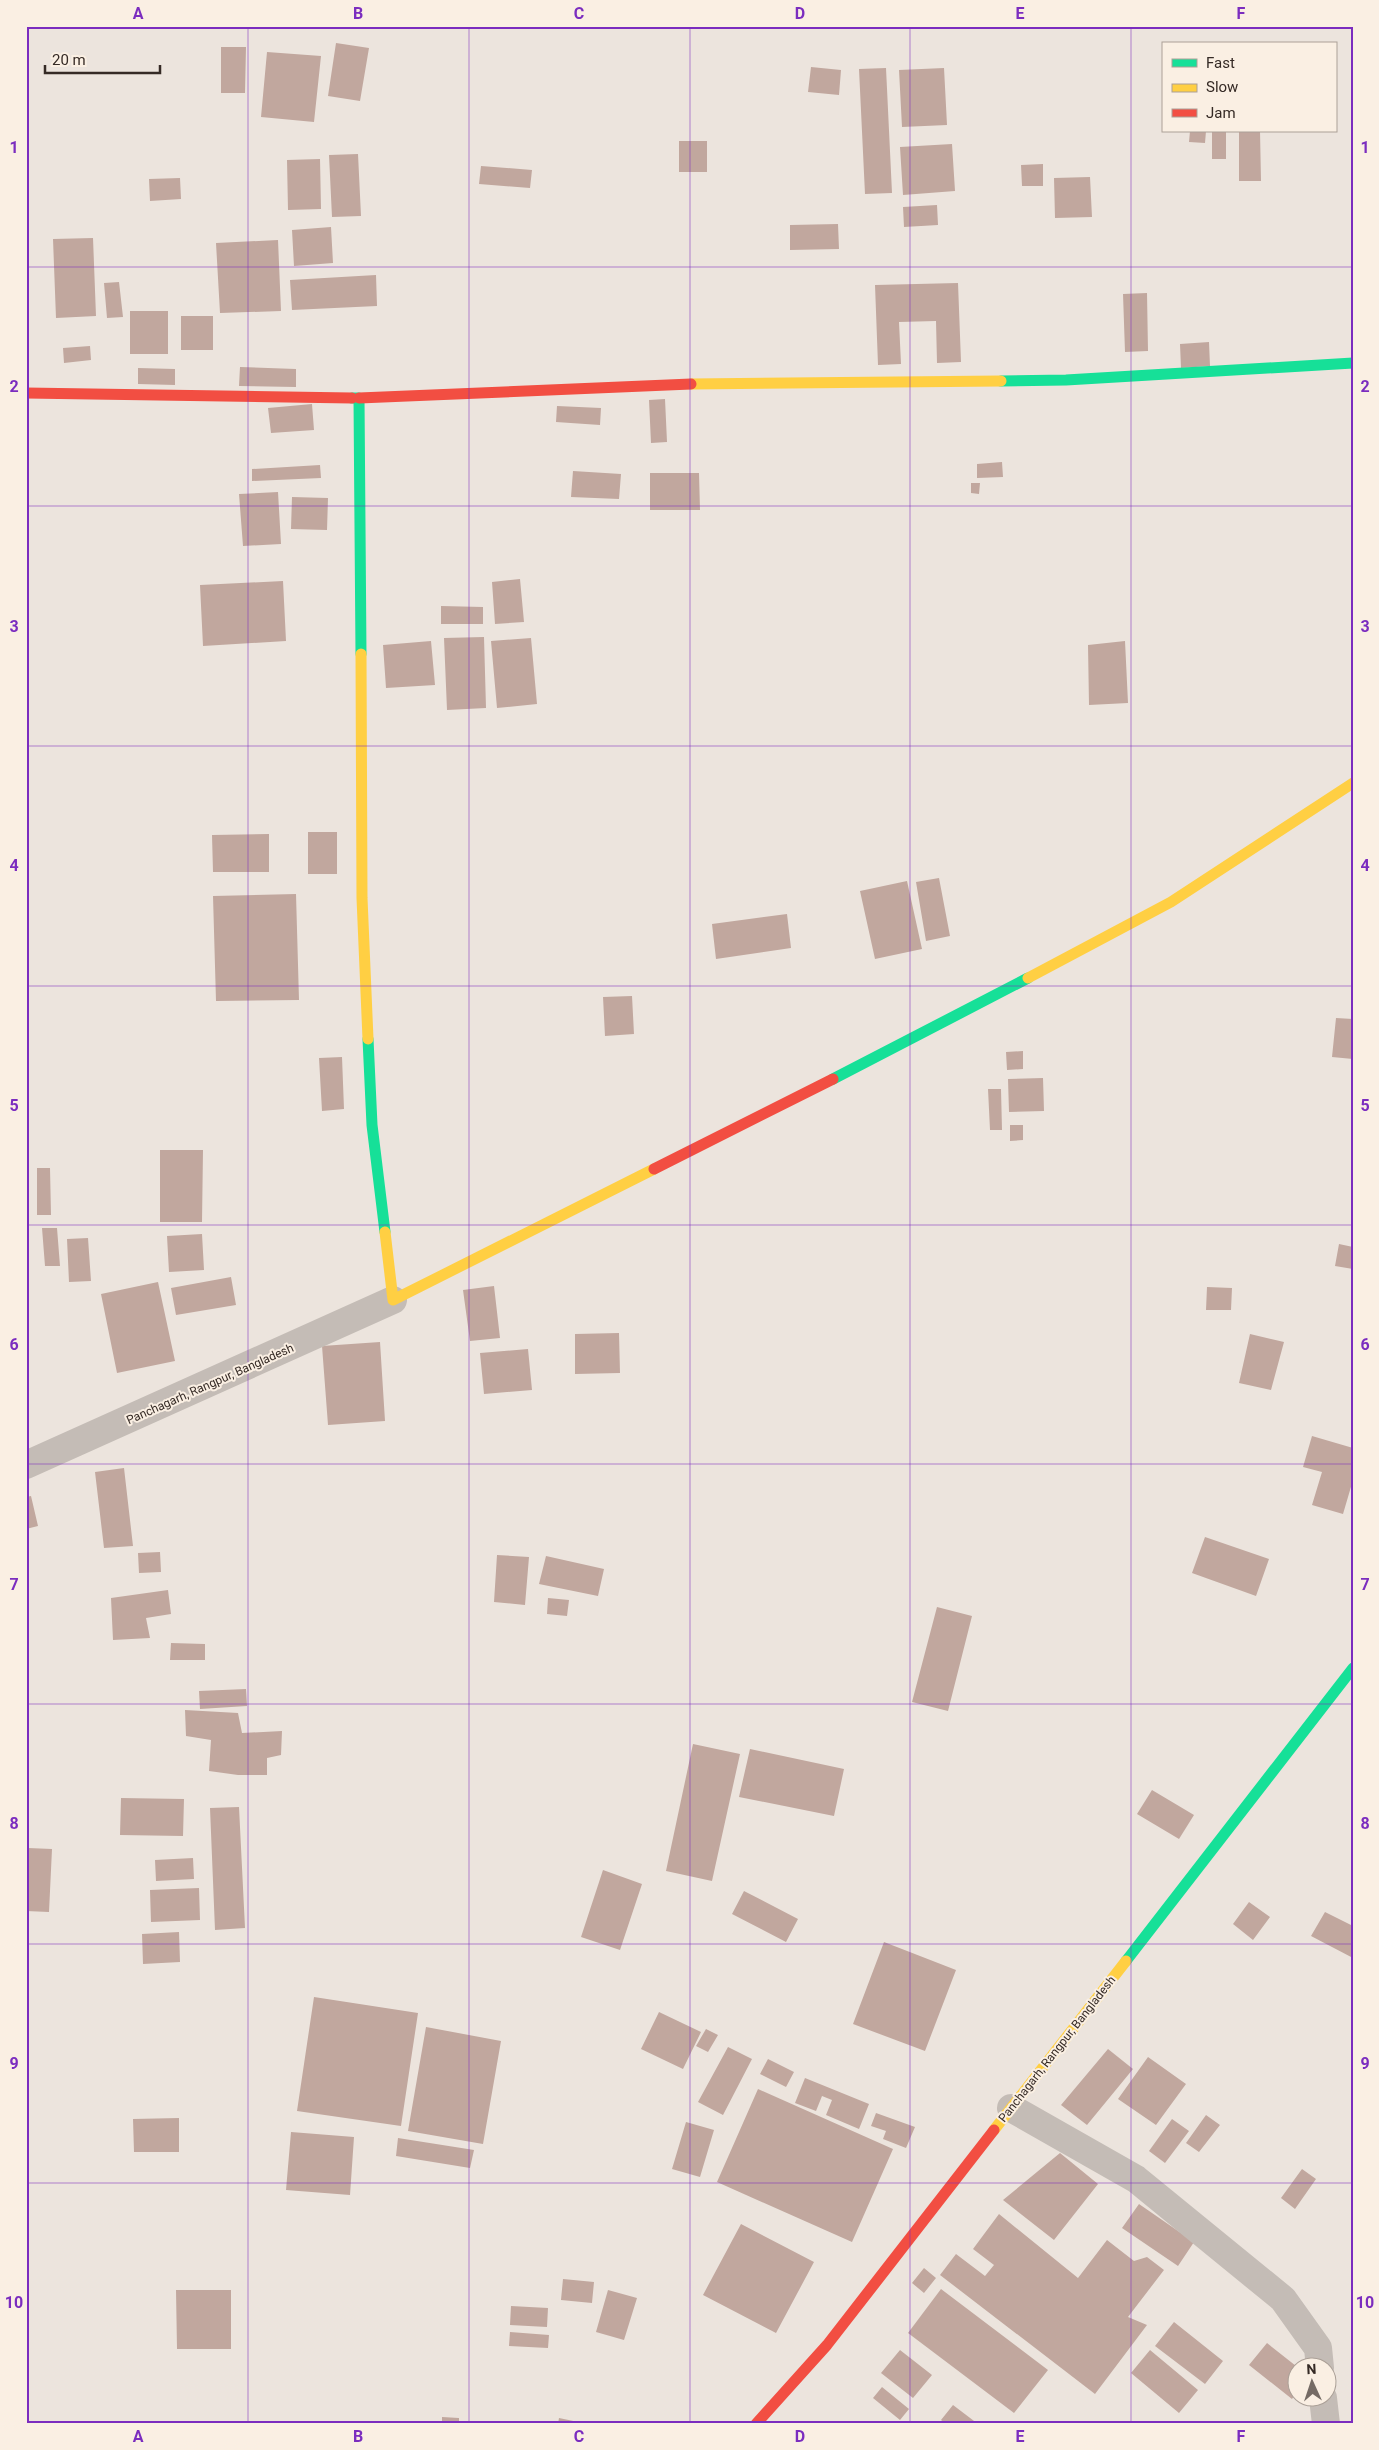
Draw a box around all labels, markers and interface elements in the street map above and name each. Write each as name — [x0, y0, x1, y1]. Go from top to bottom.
text: A — [133, 4, 144, 23]
text: B — [353, 4, 363, 23]
text: C — [574, 4, 584, 23]
text: D — [795, 4, 805, 23]
text: E — [1016, 4, 1025, 23]
text: F — [1237, 4, 1246, 23]
scale bar — [45, 42, 160, 74]
legend — [1162, 42, 1336, 132]
text: 20 m — [52, 51, 86, 69]
text: Fast — [1206, 54, 1235, 72]
text: Slow — [1206, 78, 1238, 96]
text: Jam — [1206, 104, 1236, 122]
text: 1 — [9, 138, 19, 157]
text: 1 — [1360, 138, 1370, 157]
text: 2 — [9, 377, 19, 396]
text: 2 — [1360, 377, 1370, 396]
text: 3 — [9, 617, 19, 636]
text: 3 — [1360, 617, 1370, 636]
text: 4 — [9, 856, 19, 875]
text: 4 — [1360, 856, 1370, 875]
text: 5 — [9, 1096, 19, 1115]
text: 5 — [1360, 1096, 1370, 1115]
text: 6 — [9, 1335, 19, 1354]
text: 6 — [1360, 1335, 1370, 1354]
street label: Panchagarh, Rangpur, Bangladesh — [124, 1341, 296, 1427]
text: 7 — [9, 1575, 19, 1594]
text: 7 — [1360, 1575, 1370, 1594]
text: 8 — [9, 1814, 19, 1833]
text: 8 — [1360, 1814, 1370, 1833]
street label: Panchagarh, Rangpur, Bangladesh — [996, 1973, 1118, 2125]
text: 9 — [9, 2054, 19, 2073]
text: 9 — [1360, 2054, 1370, 2073]
text: 10 — [5, 2293, 23, 2312]
text: 10 — [1356, 2293, 1374, 2312]
north arrow — [1286, 2358, 1336, 2408]
text: N — [1306, 2361, 1317, 2377]
text: A — [133, 2427, 144, 2446]
text: B — [353, 2427, 363, 2446]
text: C — [574, 2427, 584, 2446]
text: D — [795, 2427, 805, 2446]
text: E — [1016, 2427, 1025, 2446]
text: F — [1237, 2427, 1246, 2446]

